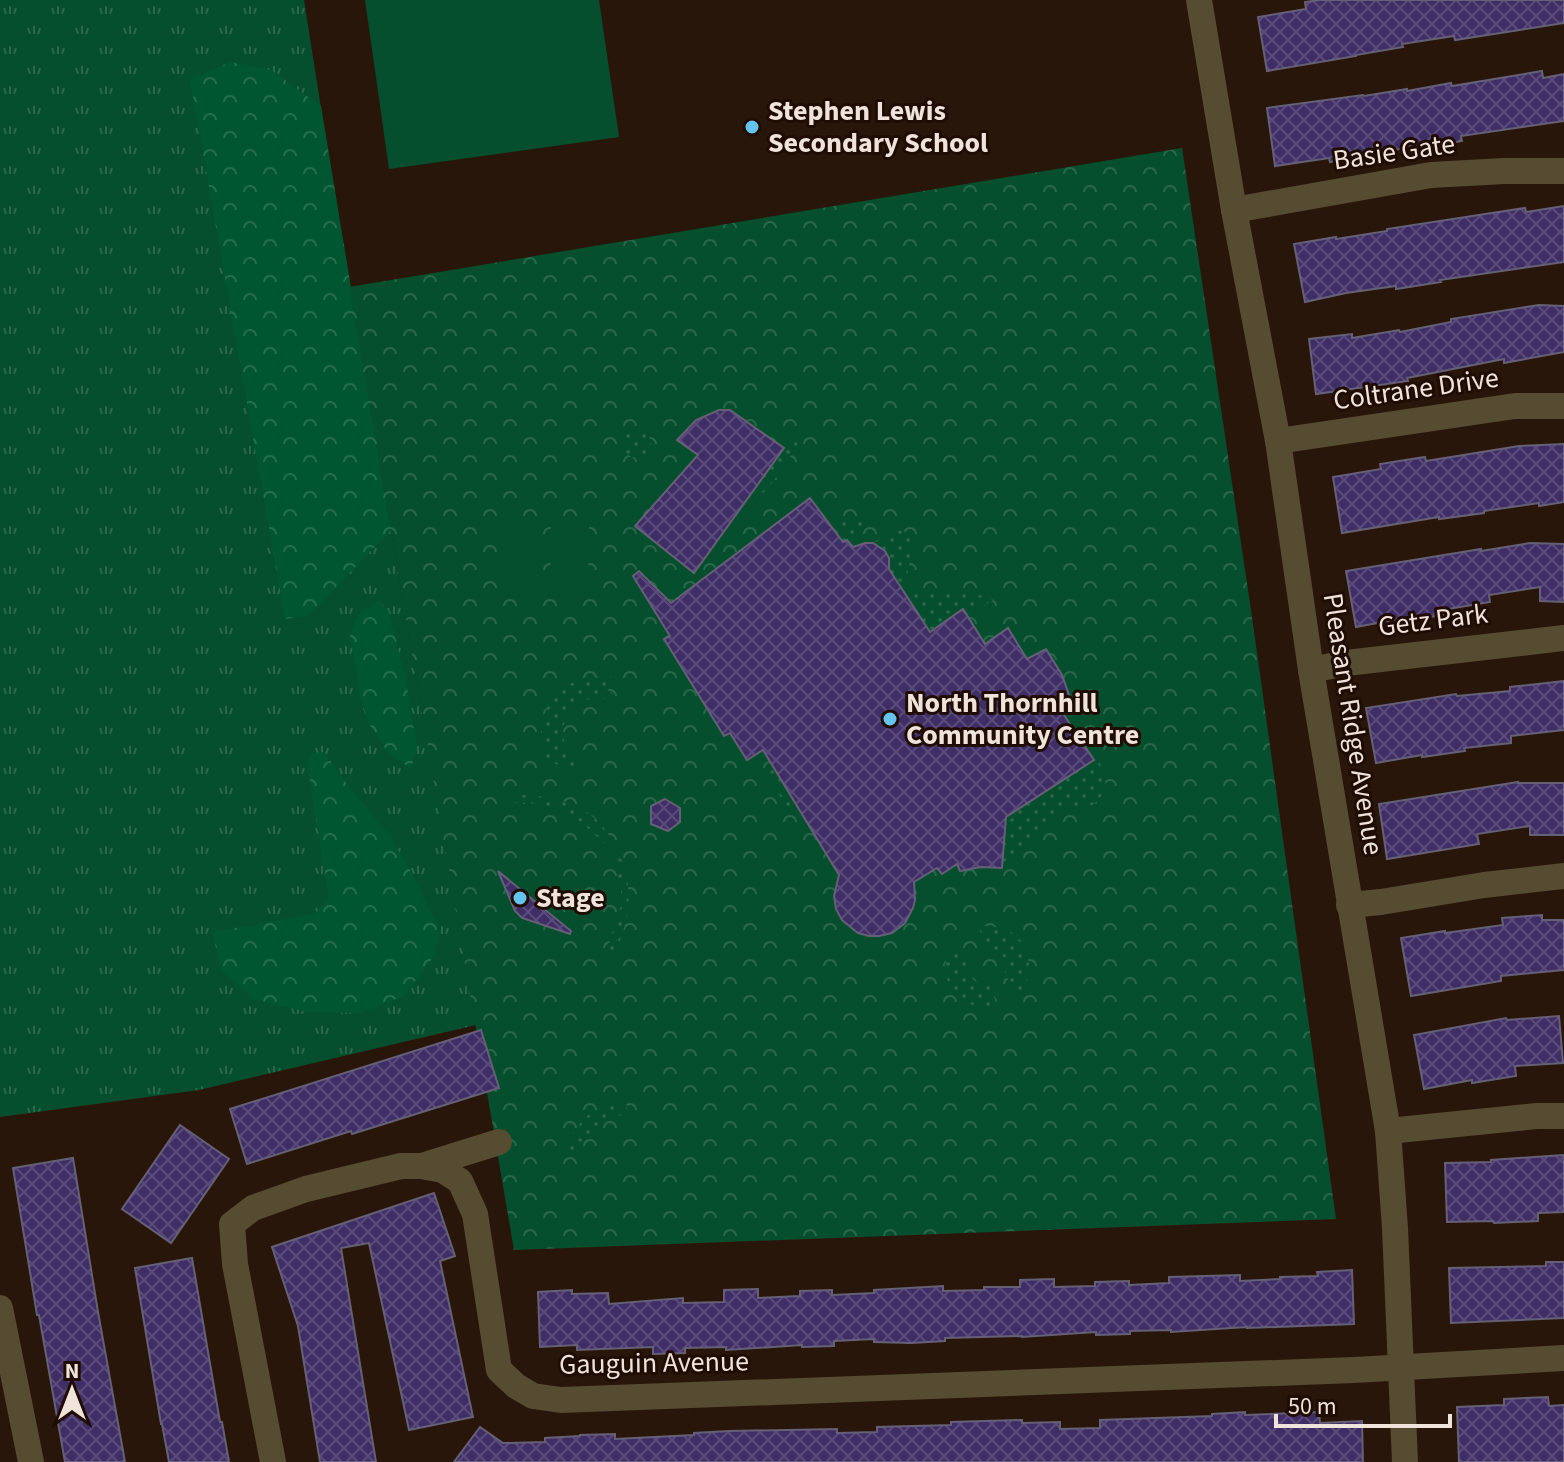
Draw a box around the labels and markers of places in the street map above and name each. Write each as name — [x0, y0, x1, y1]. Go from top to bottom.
place label: Stephen Lewis Secondary School — [768, 91, 988, 163]
marker: Stephen Lewis Secondary School — [743, 118, 761, 136]
place label: North Thornhill Community Centre — [906, 683, 1139, 755]
marker: North Thornhill Community Centre — [881, 710, 899, 728]
place label: Stage — [536, 878, 605, 918]
marker: Stage — [511, 889, 529, 907]

